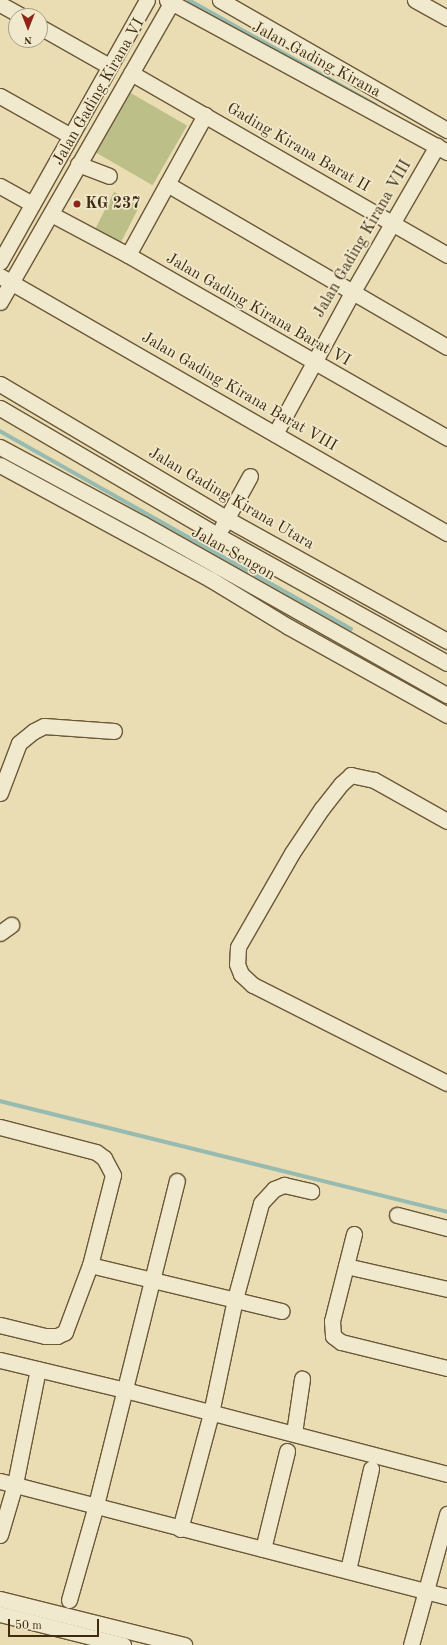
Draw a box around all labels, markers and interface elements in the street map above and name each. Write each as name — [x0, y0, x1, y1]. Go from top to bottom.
north arrow — [8, 8, 48, 48]
street label: Jalan Gading Kirana VI — [49, 15, 149, 169]
street label: Jalan Gading Kirana — [248, 18, 384, 102]
text: N — [24, 34, 32, 45]
street label: Gading Kirana Barat II — [223, 99, 373, 197]
street label: Jalan Gading Kirana VIII — [310, 157, 416, 321]
place label: KG 237 — [85, 194, 141, 214]
marker: KG 237 — [72, 199, 82, 209]
street label: Jalan Gading Kirana Barat VI — [162, 249, 354, 371]
street label: Jalan Gading Kirana Barat VIII — [138, 328, 340, 456]
street label: Jalan Gading Kirana Utara — [145, 444, 317, 554]
street label: Jalan Sengon — [188, 523, 278, 585]
scale bar — [10, 1611, 101, 1637]
text: 50 m — [15, 1620, 42, 1632]

